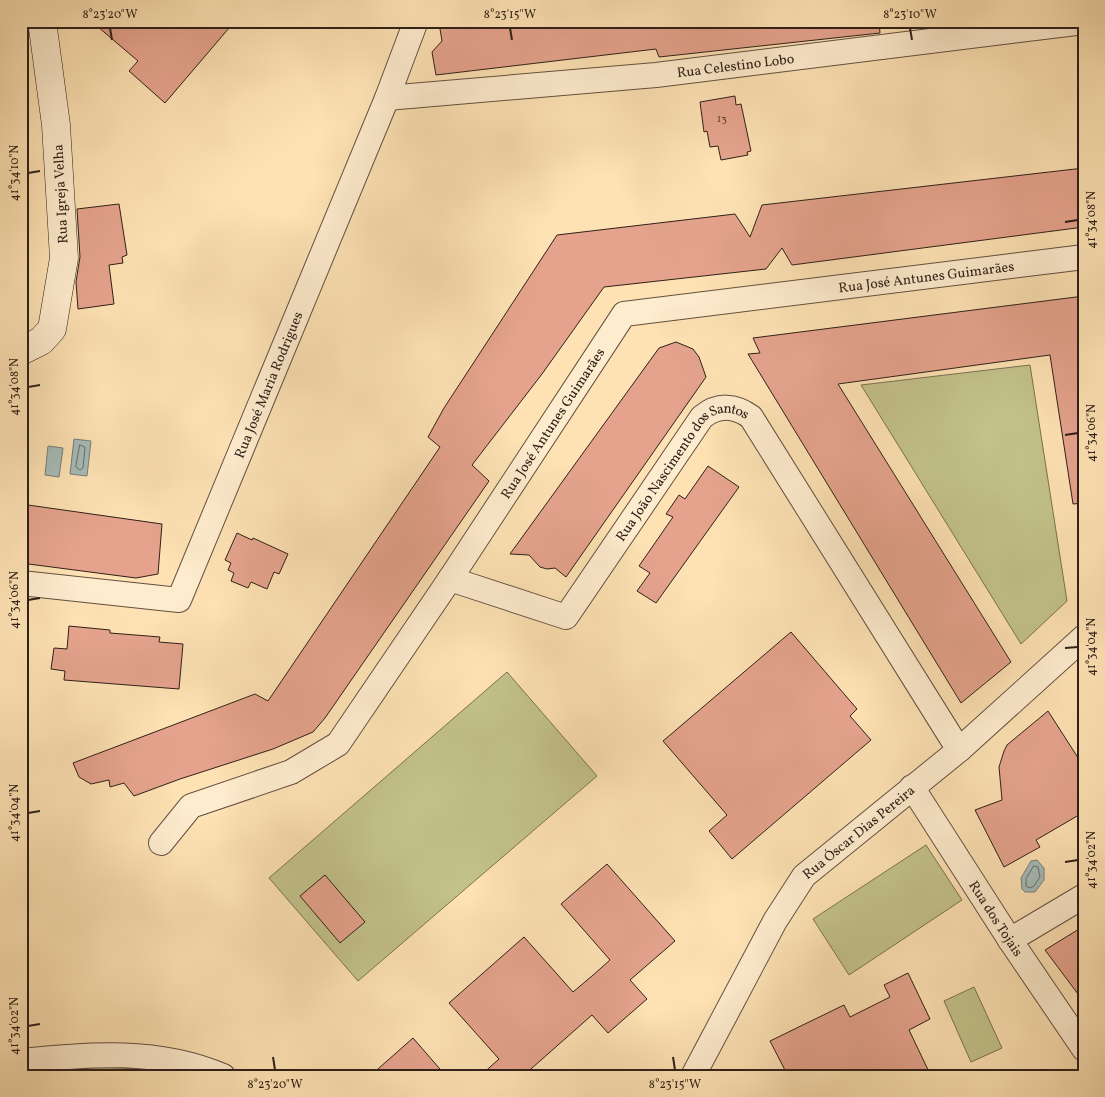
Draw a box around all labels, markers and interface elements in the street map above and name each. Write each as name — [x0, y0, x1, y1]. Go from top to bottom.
text: 8°23'20"W — [82, 7, 138, 23]
text: 8°23'15"W — [484, 7, 536, 23]
text: 8°23'10"W — [883, 7, 937, 23]
street label: Rua Celestino Lobo — [676, 50, 795, 83]
house number: 13 — [717, 112, 727, 127]
street label: Rua Igreja Velha — [49, 144, 74, 244]
text: 41°34'10"N — [7, 145, 23, 201]
text: 41°34'08"N — [1084, 191, 1100, 249]
street label: Rua José Antunes Guimarães — [838, 258, 1015, 298]
street label: Rua José Maria Rodrigues — [231, 309, 308, 461]
street label: Rua José Antunes Guimarães — [497, 345, 610, 503]
text: 41°34'08"N — [7, 358, 23, 416]
street label: Rua João Nascimento dos Santos — [612, 399, 753, 546]
text: 41°34'06"N — [1084, 404, 1100, 462]
text: 41°34'06"N — [7, 571, 23, 629]
text: 41°34'04"N — [1084, 618, 1100, 676]
street label: Rua Óscar Dias Pereira — [799, 781, 920, 884]
text: 41°34'04"N — [7, 784, 23, 842]
text: 41°34'02"N — [1084, 831, 1100, 889]
street label: Rua dos Tojais — [963, 877, 1027, 961]
text: 41°34'02"N — [7, 997, 23, 1055]
text: 8°23'20"W — [247, 1077, 303, 1093]
text: 8°23'15"W — [649, 1077, 701, 1093]

